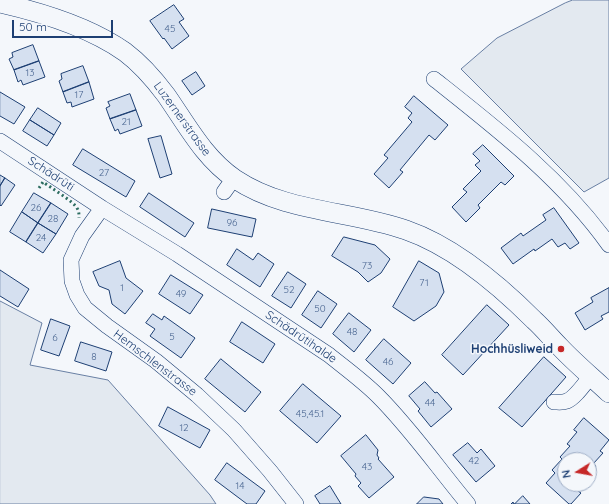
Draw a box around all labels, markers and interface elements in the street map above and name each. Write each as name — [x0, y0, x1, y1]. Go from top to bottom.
scale bar — [14, 12, 115, 38]
text: 50 m — [19, 19, 47, 34]
house number: 45 — [165, 23, 175, 35]
house number: 13 — [26, 67, 34, 79]
street label: Luzernerstrasse — [150, 79, 214, 159]
house number: 17 — [75, 89, 83, 101]
house number: 21 — [121, 116, 131, 128]
street label: Schädrüti — [25, 154, 77, 194]
house number: 27 — [99, 167, 109, 179]
house number: 26 — [31, 202, 41, 214]
house number: 28 — [48, 213, 58, 225]
house number: 96 — [227, 217, 237, 229]
house number: 24 — [36, 232, 46, 244]
house number: 73 — [362, 260, 372, 272]
house number: 71 — [419, 277, 429, 289]
house number: 1 — [120, 282, 124, 294]
house number: 52 — [284, 284, 294, 296]
house number: 49 — [176, 288, 186, 300]
house number: 50 — [314, 303, 326, 315]
street label: Schädrütihalde — [262, 308, 340, 366]
house number: 48 — [347, 326, 357, 338]
street label: Hemschlenstrasse — [110, 327, 200, 399]
house number: 5 — [169, 331, 175, 343]
house number: 6 — [52, 332, 58, 344]
place label: Hochhüsliweid — [471, 342, 553, 356]
marker: Hochhüsliweid — [556, 344, 566, 354]
house number: 8 — [91, 351, 97, 363]
house number: 46 — [383, 356, 393, 368]
house number: 44 — [425, 397, 435, 409]
house number: 45,45.1 — [296, 408, 324, 420]
house number: 12 — [179, 422, 189, 434]
north arrow — [557, 452, 597, 492]
house number: 42 — [469, 455, 479, 467]
house number: 43 — [362, 461, 372, 473]
text: N — [559, 469, 574, 479]
house number: 14 — [236, 480, 244, 492]

